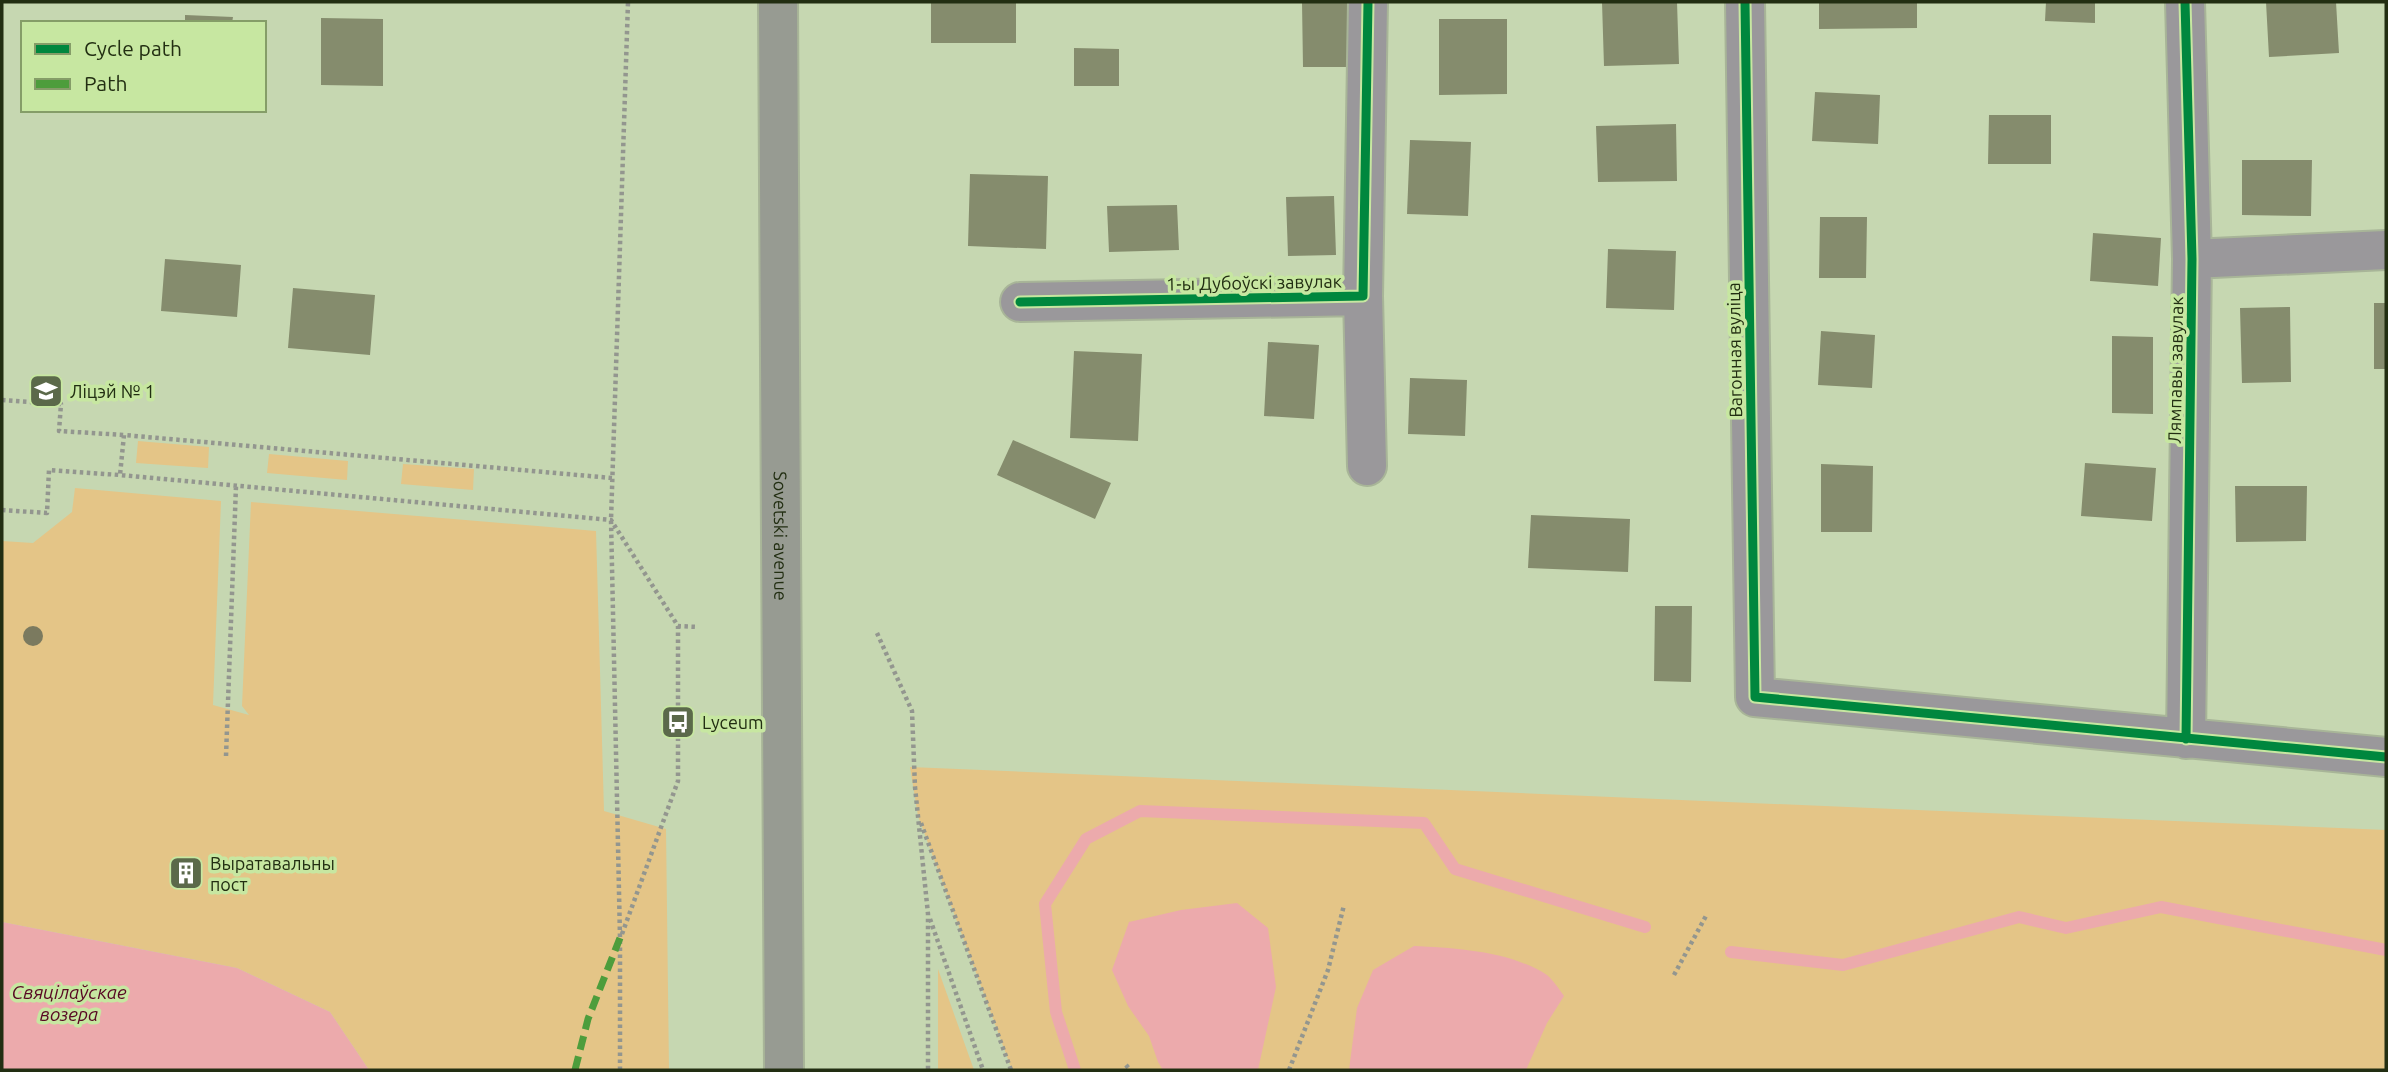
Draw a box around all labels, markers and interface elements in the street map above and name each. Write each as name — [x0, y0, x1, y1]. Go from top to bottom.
legend — [21, 21, 266, 112]
text: Cycle path — [84, 36, 182, 60]
text: Path — [84, 71, 127, 95]
street label: 1-ы Дубоўскі завулак — [1166, 270, 1342, 294]
street label: Вагонная вуліца — [1723, 282, 1745, 418]
street label: Лямпавы завулак — [2164, 296, 2186, 444]
school or university icon: Ліцэй № 1 — [27, 372, 65, 410]
place label: Ліцэй № 1 — [70, 381, 155, 401]
street label: Sovetski avenue — [771, 471, 791, 601]
bus stop icon: Lyceum — [659, 703, 697, 741]
place label: Lyceum — [702, 712, 764, 732]
place label: Выратавальны пост — [210, 853, 335, 894]
building icon: Выратавальны пост — [167, 854, 205, 892]
water label: Свяцілаўскае возера — [11, 981, 127, 1025]

